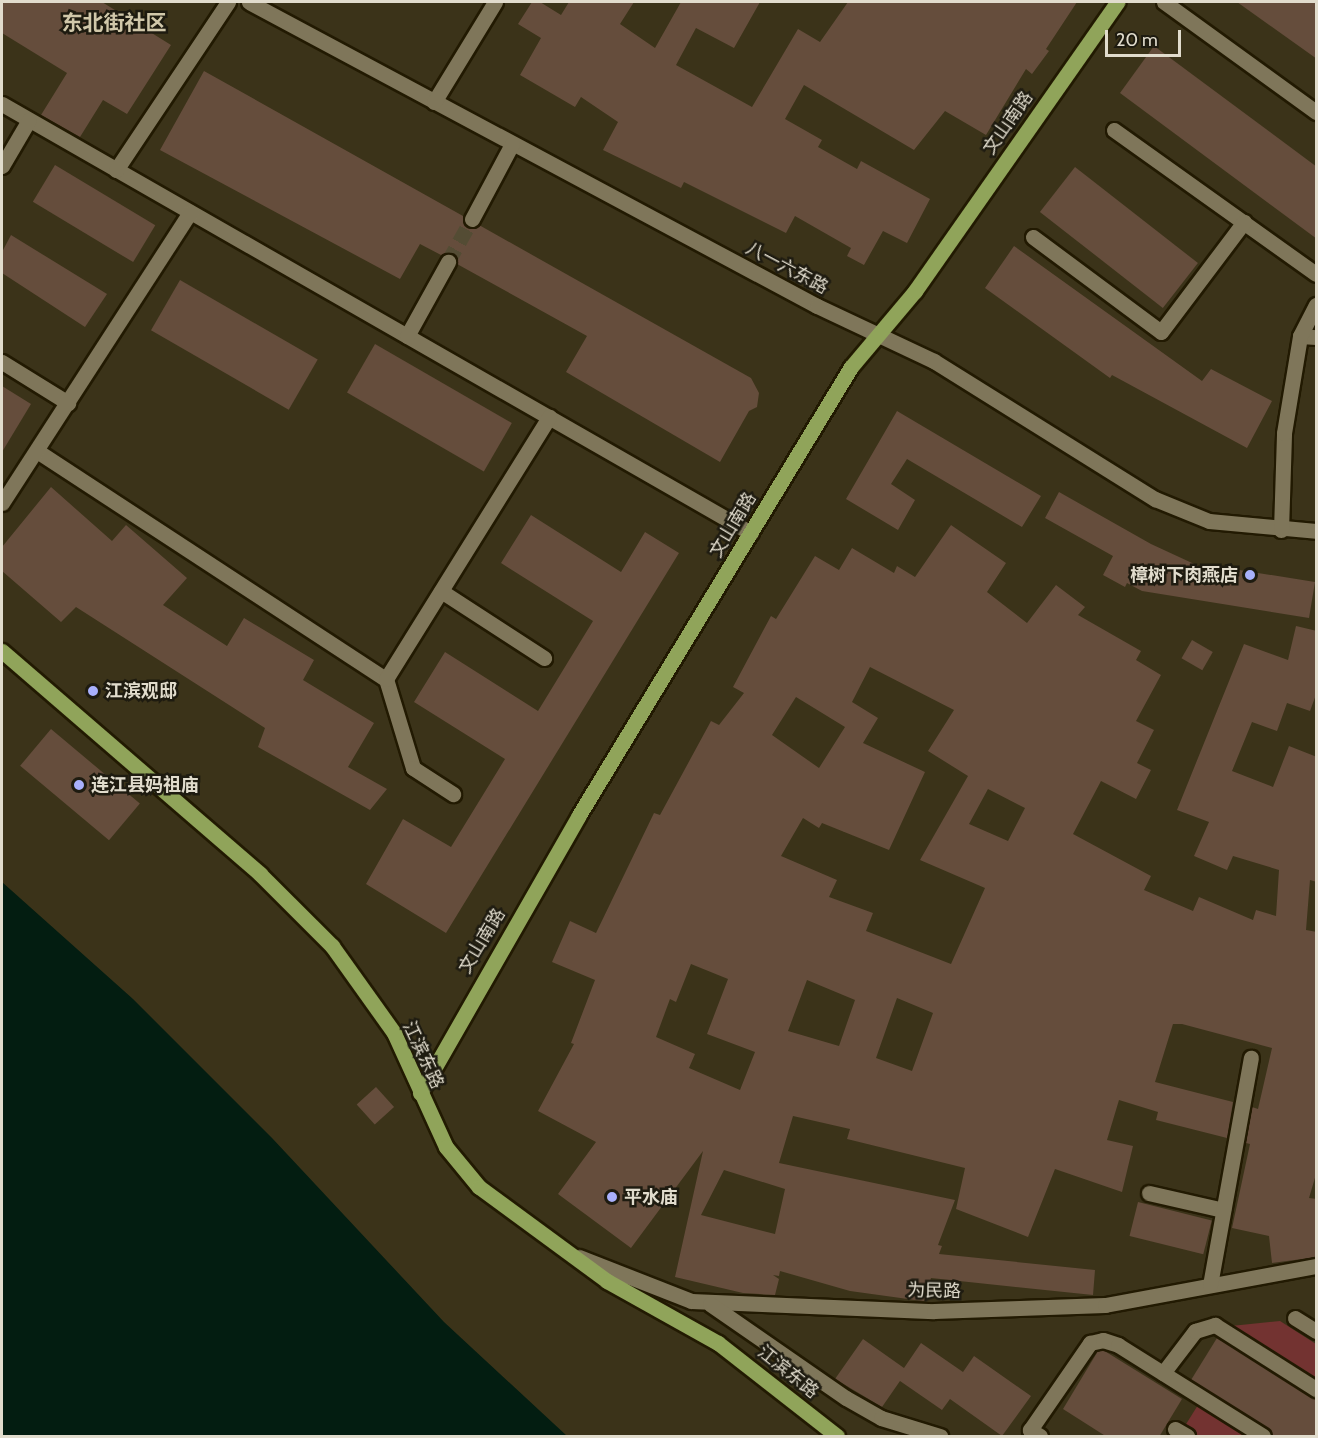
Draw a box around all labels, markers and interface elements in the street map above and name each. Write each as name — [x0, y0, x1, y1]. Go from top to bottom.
district label: 东北街社区 — [62, 10, 166, 36]
scale bar — [1108, 18, 1184, 56]
text: 20 m — [1116, 29, 1158, 51]
street label: 文山南路 — [979, 87, 1037, 159]
street label: 八一六东路 — [742, 237, 832, 299]
street label: 文山南路 — [705, 489, 761, 561]
place label: 樟树下肉燕店 — [1130, 564, 1238, 586]
marker: 樟树下肉燕店 — [1243, 568, 1257, 582]
place label: 江滨观邸 — [105, 680, 177, 702]
marker: 江滨观邸 — [86, 684, 100, 698]
place label: 连江县妈祖庙 — [91, 774, 199, 796]
marker: 连江县妈祖庙 — [72, 778, 86, 792]
street label: 文山南路 — [454, 905, 510, 977]
street label: 江滨东路 — [398, 1018, 448, 1092]
place label: 平水庙 — [624, 1186, 678, 1208]
marker: 平水庙 — [605, 1190, 619, 1204]
street label: 为民路 — [907, 1280, 961, 1302]
street label: 江滨东路 — [753, 1341, 823, 1403]

